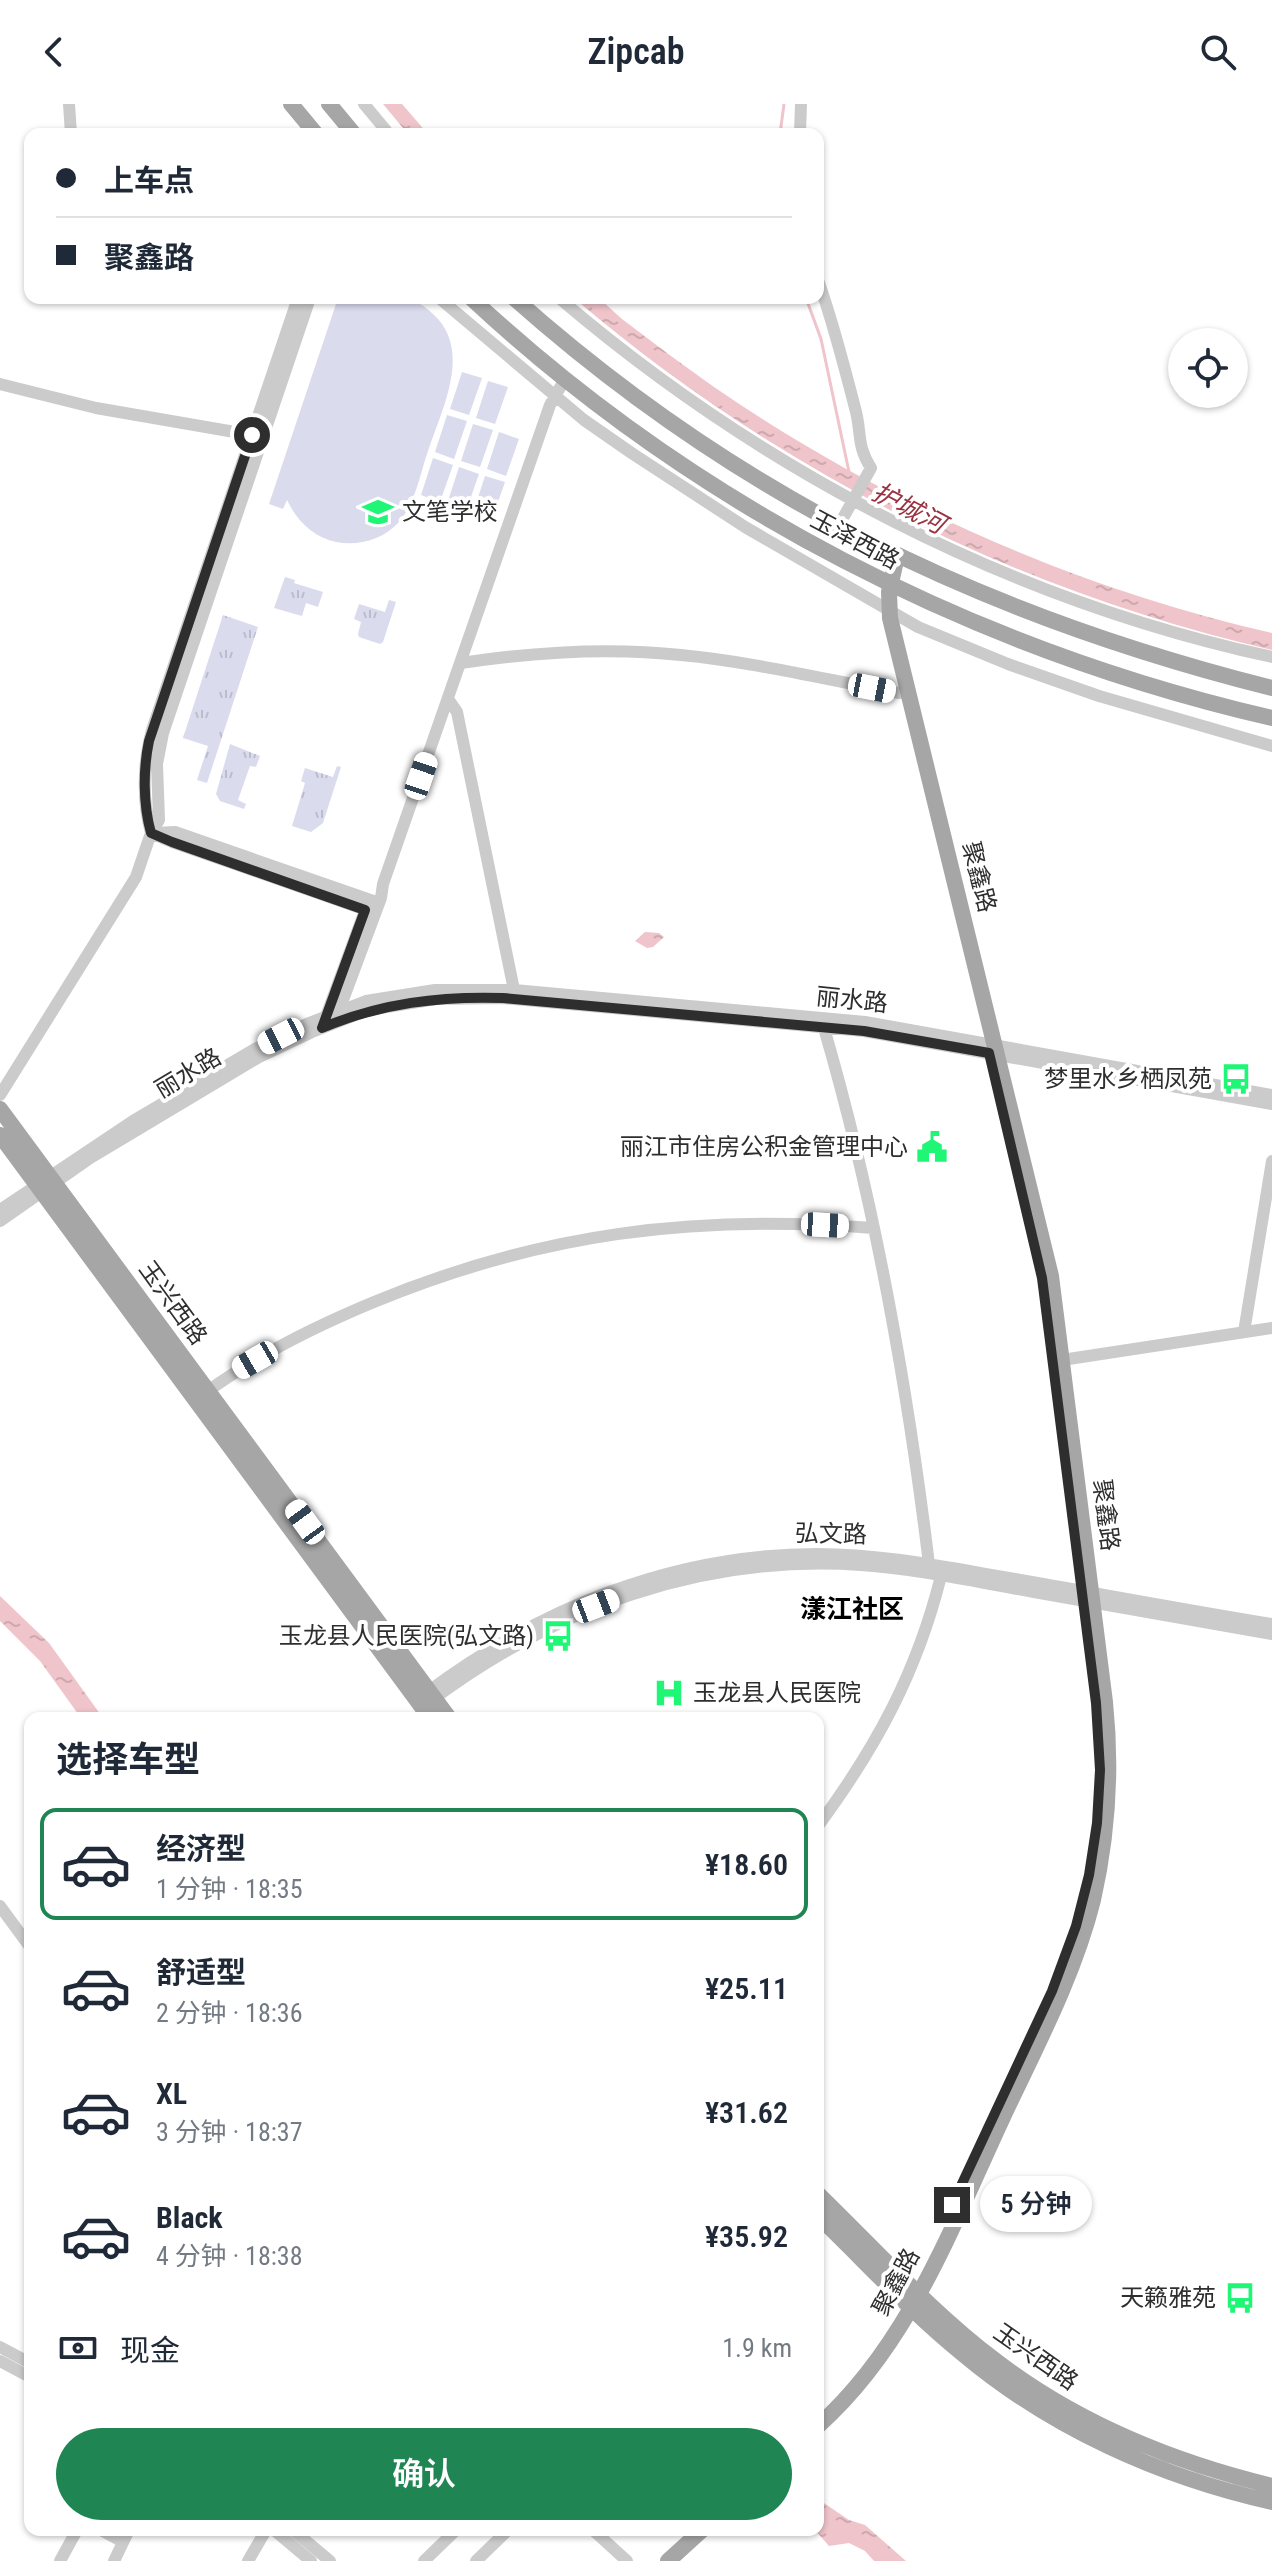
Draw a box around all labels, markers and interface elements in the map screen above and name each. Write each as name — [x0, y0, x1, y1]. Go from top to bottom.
icon: back — [32, 30, 76, 74]
icon: search — [1196, 30, 1240, 74]
text: Zipcab — [587, 31, 685, 73]
text: 上车点 — [104, 163, 194, 198]
text: 聚鑫路 — [104, 240, 194, 275]
map controls — [1168, 328, 1248, 408]
button: locate — [1168, 328, 1248, 408]
route start — [234, 417, 270, 453]
water label: 护城河 — [868, 476, 955, 542]
school or university icon: 文笔学校 — [361, 495, 395, 529]
place label: 文笔学校 — [402, 498, 498, 526]
street label: 玉泽西路 — [806, 505, 904, 575]
car — [846, 672, 898, 704]
car — [402, 749, 440, 803]
street label: 聚鑫路 — [957, 839, 1001, 915]
street label: 丽水路 — [815, 982, 889, 1018]
car — [254, 1014, 308, 1058]
street label: 丽水路 — [150, 1042, 226, 1104]
bus stop icon: 梦里水乡栖凤苑 — [1219, 1062, 1253, 1096]
place label: 梦里水乡栖凤苑 — [1044, 1065, 1212, 1093]
public building icon: 丽江市住房公积金管理中心 — [915, 1130, 949, 1164]
place label: 丽江市住房公积金管理中心 — [620, 1133, 908, 1161]
car — [800, 1212, 850, 1238]
street label: 玉兴西路 — [133, 1256, 213, 1350]
car — [228, 1338, 282, 1382]
street label: 聚鑫路 — [1088, 1478, 1124, 1552]
car — [281, 1496, 329, 1548]
street label: 弘文路 — [795, 1519, 867, 1549]
car — [569, 1586, 623, 1626]
district label: 漾江社区 — [800, 1594, 904, 1624]
bus stop icon: 玉龙县人民医院(弘文路) — [541, 1619, 575, 1653]
place label: 玉龙县人民医院(弘文路) — [279, 1622, 534, 1650]
hospital icon: 玉龙县人民医院 — [652, 1676, 686, 1710]
place label: 玉龙县人民医院 — [693, 1679, 861, 1707]
text: 选择车型 — [56, 1739, 200, 1781]
icon: car — [60, 1828, 132, 1900]
text: 经济型 — [156, 1831, 246, 1866]
text: ¥18.60 — [705, 1847, 788, 1882]
text: 1 分钟 · 18:35 — [156, 1874, 302, 1904]
icon: car — [60, 1952, 132, 2024]
text: 舒适型 — [156, 1955, 246, 1990]
text: ¥25.11 — [705, 1971, 788, 2006]
text: 2 分钟 · 18:36 — [156, 1998, 302, 2028]
icon: car — [60, 2076, 132, 2148]
text: XL — [156, 2076, 187, 2111]
text: ¥31.62 — [705, 2095, 788, 2130]
text: 3 分钟 · 18:37 — [156, 2117, 302, 2147]
callout: 5 分钟 — [980, 2177, 1092, 2233]
route end — [934, 2187, 970, 2223]
text: 5 分钟 — [1000, 2189, 1072, 2219]
icon: car — [60, 2200, 132, 2272]
text: Black — [156, 2200, 223, 2235]
text: ¥35.92 — [705, 2219, 788, 2254]
text: 4 分钟 · 18:38 — [156, 2241, 302, 2271]
street label: 聚鑫路 — [867, 2244, 925, 2320]
bus stop icon: 天籁雅苑 — [1223, 2281, 1257, 2315]
place label: 天籁雅苑 — [1120, 2284, 1216, 2312]
street label: 玉兴西路 — [989, 2318, 1083, 2396]
icon: cash — [56, 2326, 100, 2370]
text: 现金 — [120, 2333, 180, 2368]
text: 1.9 km — [722, 2333, 792, 2363]
button: 确认 — [56, 2428, 792, 2520]

